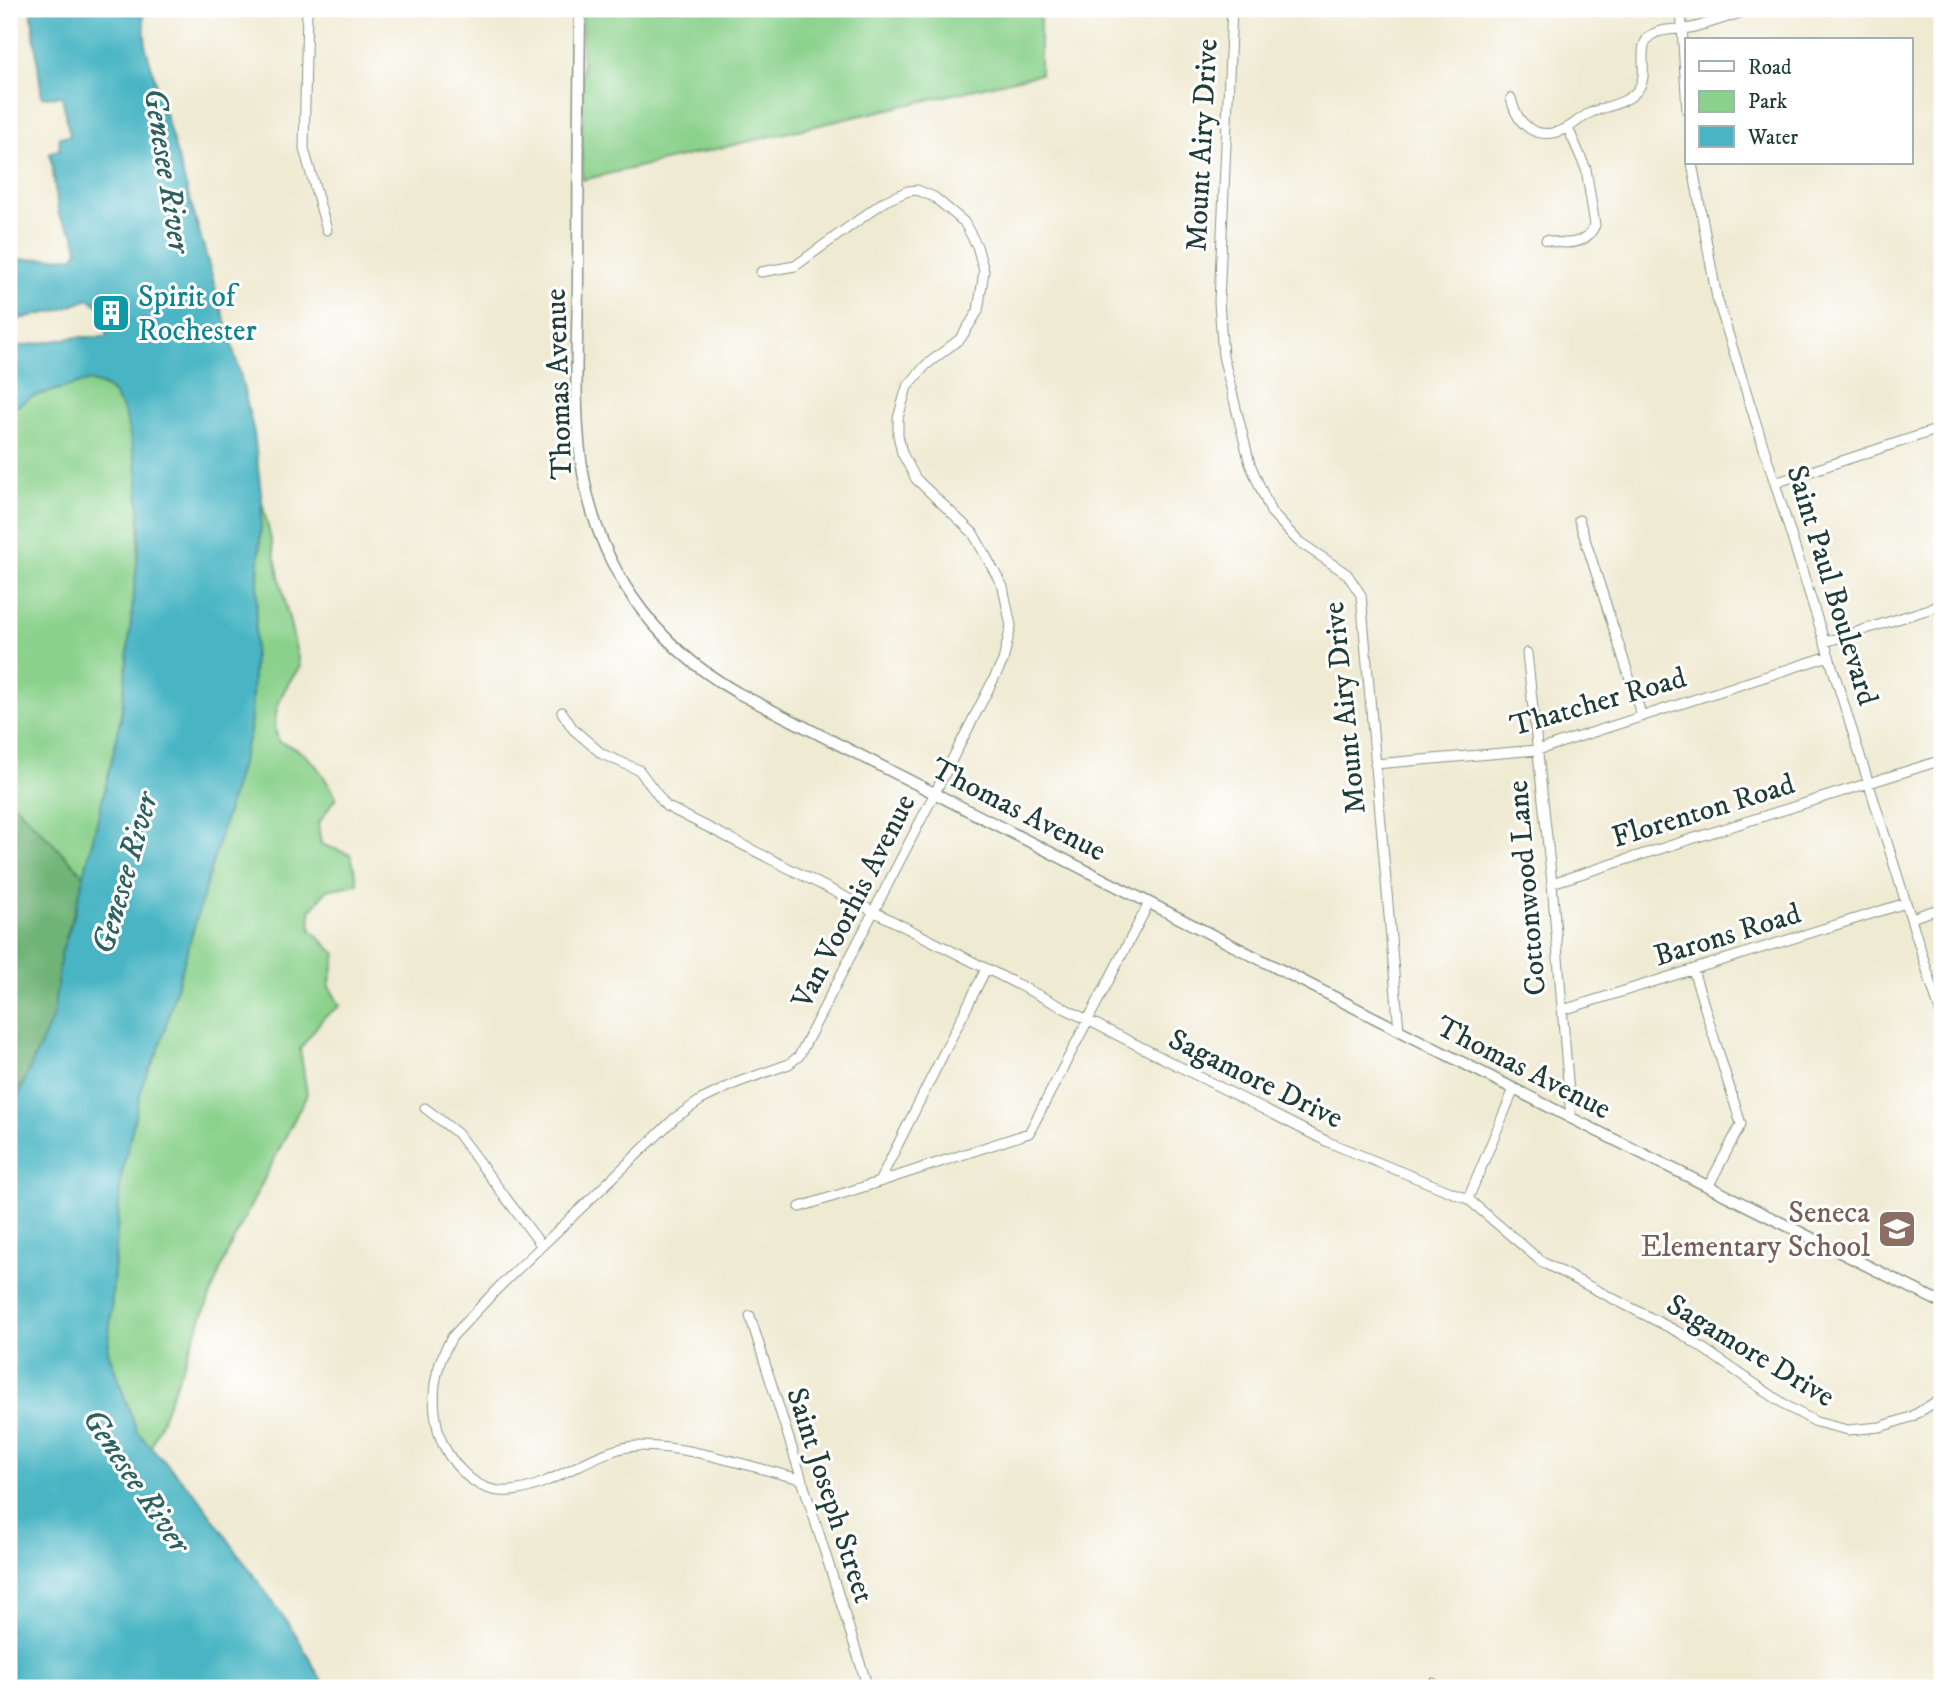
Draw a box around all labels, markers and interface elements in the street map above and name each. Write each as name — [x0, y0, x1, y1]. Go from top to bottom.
street label: Mount Airy Drive — [1178, 38, 1227, 252]
legend — [1685, 38, 1912, 164]
text: Road — [1748, 55, 1792, 81]
water label: Genesee River — [133, 85, 199, 258]
text: Park — [1748, 89, 1788, 115]
text: Water — [1747, 125, 1798, 151]
place label: Spirit of Rochester — [138, 279, 257, 350]
street label: Thomas Avenue — [538, 288, 581, 480]
building icon: Spirit of Rochester — [90, 292, 132, 334]
street label: Saint Paul Boulevard — [1777, 461, 1886, 710]
street label: Mount Airy Drive — [1316, 600, 1375, 816]
street label: Thatcher Road — [1506, 660, 1691, 745]
street label: Thomas Avenue — [925, 750, 1112, 870]
street label: Florenton Road — [1608, 766, 1799, 857]
street label: Cottonwood Lane — [1500, 779, 1555, 997]
water label: Genesee River — [84, 786, 169, 959]
street label: Van Voorhis Avenue — [784, 788, 924, 1016]
street label: Barons Road — [1649, 896, 1805, 975]
street label: Thomas Avenue — [1430, 1008, 1617, 1128]
street label: Sagamore Drive — [1162, 1021, 1349, 1138]
place label: Seneca Elementary School — [1641, 1195, 1870, 1266]
school or university icon: Seneca Elementary School — [1876, 1208, 1918, 1250]
street label: Sagamore Drive — [1659, 1287, 1841, 1416]
street label: Saint Joseph Street — [777, 1383, 882, 1608]
water label: Genesee River — [72, 1401, 200, 1563]

